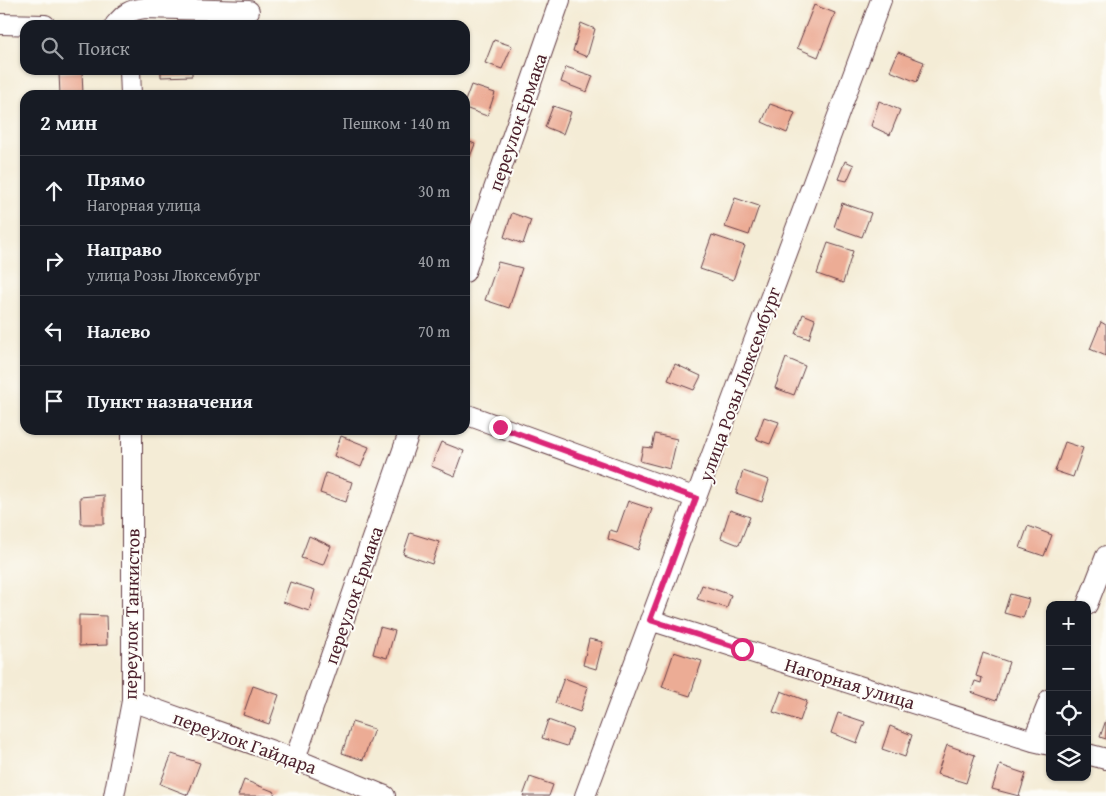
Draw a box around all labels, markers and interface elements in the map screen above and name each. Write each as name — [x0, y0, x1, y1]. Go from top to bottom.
search box — [20, 20, 470, 75]
icon: search — [38, 34, 66, 62]
text: Поиск — [78, 34, 130, 62]
street label: переулок Ермака — [480, 49, 554, 195]
text: 2 мин — [40, 107, 97, 138]
text: Пешком · 140 m — [343, 111, 450, 135]
text: Прямо — [87, 165, 145, 193]
icon: ahead — [40, 177, 68, 205]
text: 30 m — [418, 179, 450, 203]
text: Нагорная улица — [87, 193, 201, 217]
text: Направо — [87, 235, 162, 263]
icon: right — [40, 247, 68, 275]
text: 40 m — [418, 249, 450, 273]
text: улица Розы Люксембург — [87, 263, 260, 287]
street label: улица Розы Люксембург — [690, 283, 787, 486]
icon: left — [40, 317, 68, 345]
text: Налево — [87, 317, 150, 345]
text: 70 m — [418, 319, 450, 343]
icon: arrive — [40, 387, 68, 415]
text: Пункт назначения — [87, 387, 253, 415]
route end — [489, 416, 512, 439]
street label: переулок Ермака — [316, 522, 390, 668]
street label: переулок Танкистов — [116, 528, 146, 700]
map controls — [1046, 601, 1091, 781]
button: + — [1046, 601, 1091, 646]
route start — [731, 638, 754, 661]
button: − — [1046, 646, 1091, 691]
street label: Нагорная улица — [781, 650, 919, 716]
button: locate — [1046, 691, 1091, 736]
street label: переулок Гайдара — [169, 703, 321, 781]
button: layers — [1046, 736, 1091, 781]

